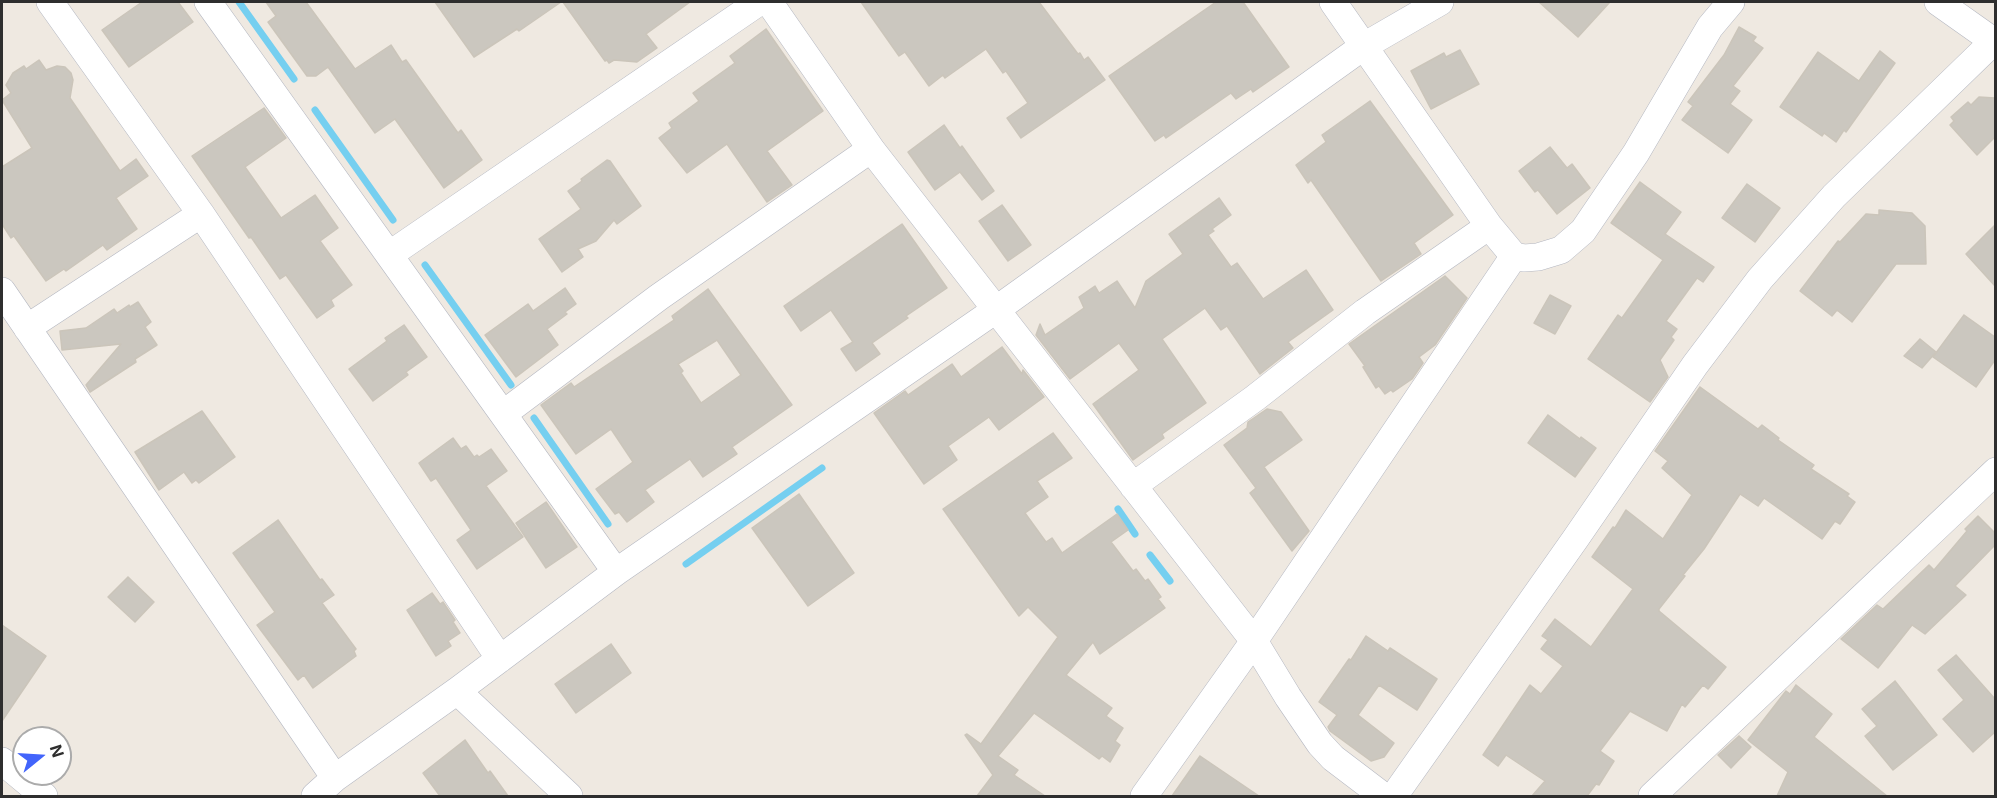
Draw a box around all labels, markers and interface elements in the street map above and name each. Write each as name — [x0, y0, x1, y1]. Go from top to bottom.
north arrow — [12, 726, 72, 786]
text: N — [46, 742, 69, 760]

